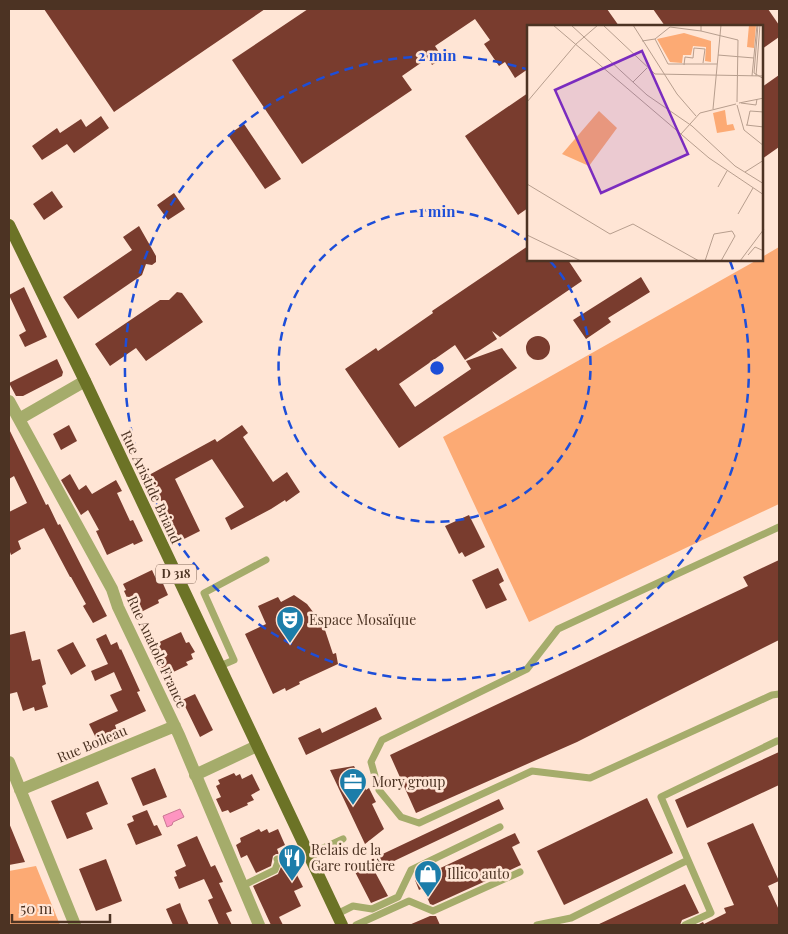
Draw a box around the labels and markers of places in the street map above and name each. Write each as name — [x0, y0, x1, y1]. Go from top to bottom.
centre of rings — [428, 359, 446, 377]
theatre icon: Espace Mosaïque — [275, 605, 305, 644]
place label: Espace Mosaïque — [309, 610, 416, 629]
office icon: Mory group — [338, 767, 368, 806]
place label: Mory group — [372, 772, 445, 791]
place label: Relais de la Gare routière — [311, 840, 395, 875]
restaurant icon: Relais de la Gare routière — [277, 843, 307, 882]
shop icon: Illico auto — [413, 859, 443, 898]
place label: Illico auto — [447, 864, 510, 883]

